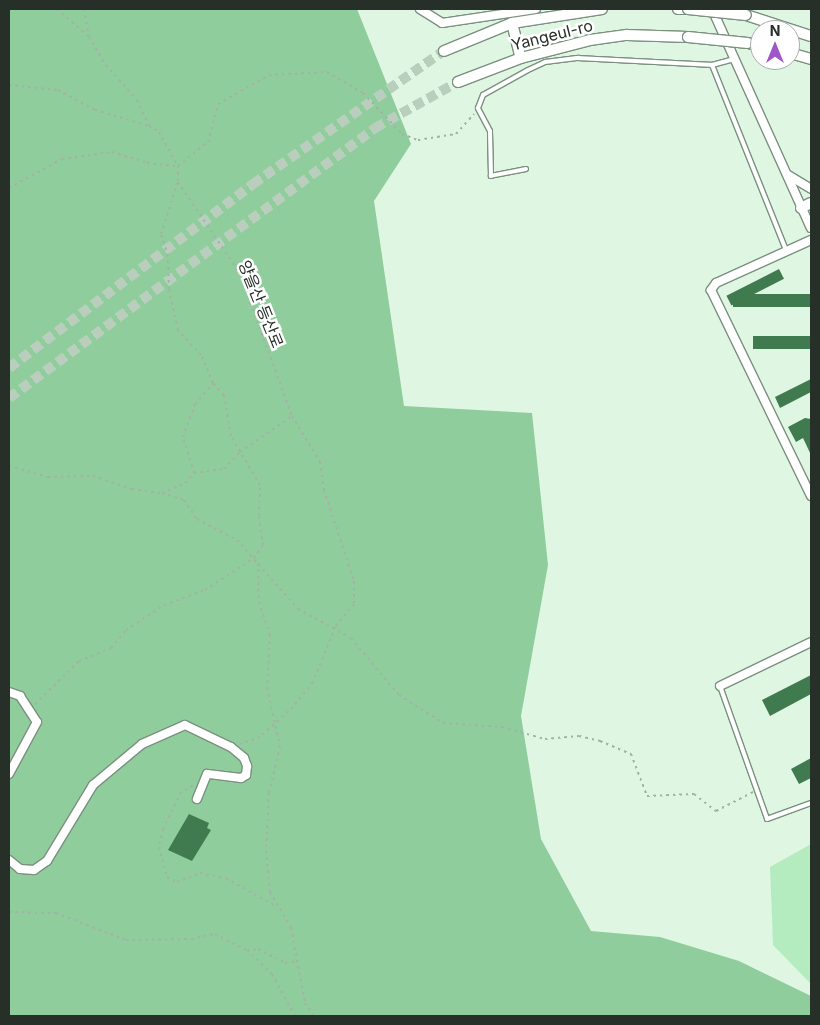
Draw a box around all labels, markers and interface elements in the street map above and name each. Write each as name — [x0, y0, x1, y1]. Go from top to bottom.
street label: Yangeul-ro — [509, 16, 595, 54]
north arrow — [750, 20, 800, 70]
text: N — [770, 22, 780, 39]
street label: 양을산 등산로 — [235, 257, 287, 351]

